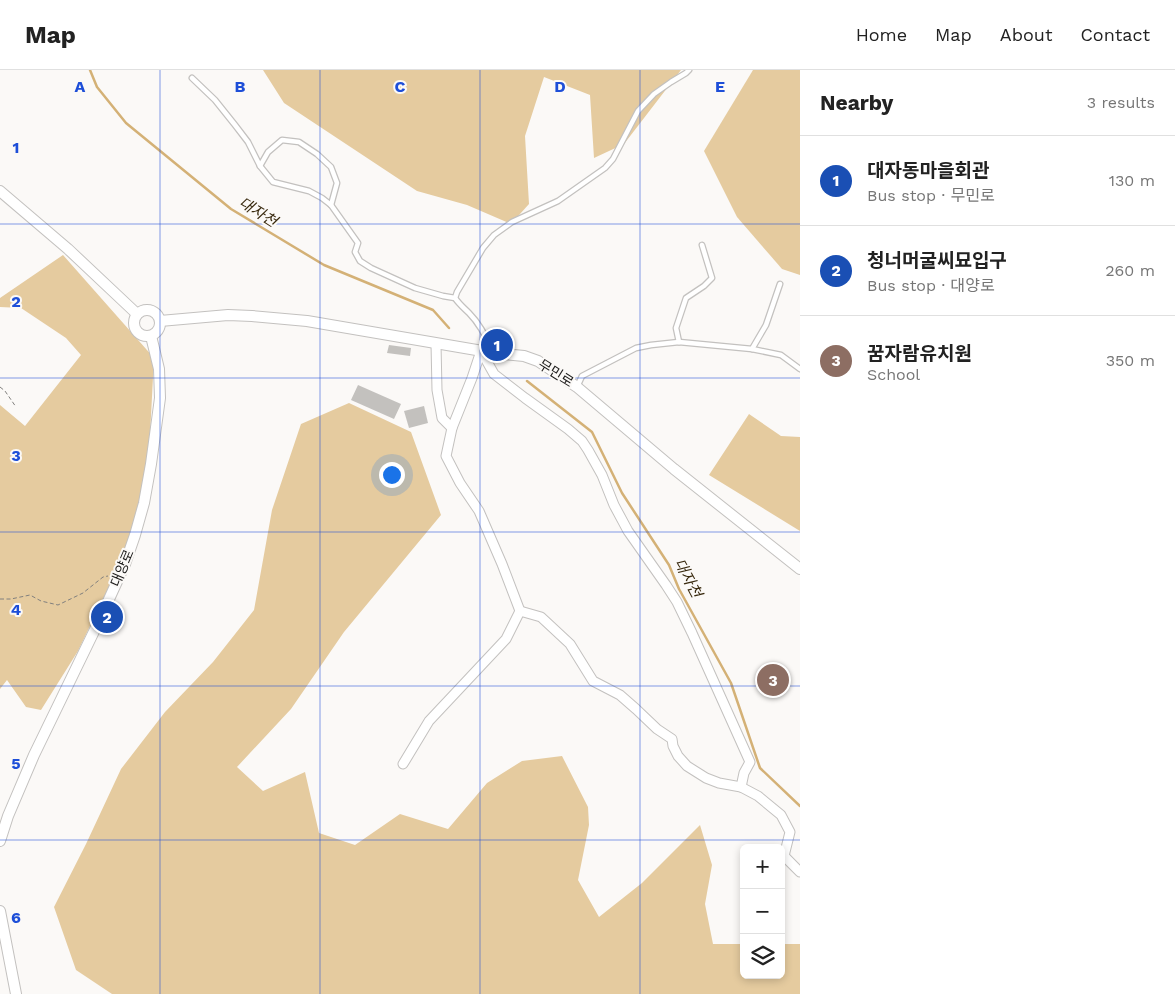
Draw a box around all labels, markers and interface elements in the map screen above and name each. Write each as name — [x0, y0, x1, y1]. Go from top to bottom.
text: Map — [25, 21, 76, 49]
text: Home — [856, 24, 907, 45]
text: Map — [935, 24, 972, 45]
text: About — [1000, 24, 1052, 45]
text: Contact — [1080, 24, 1150, 45]
text: A — [75, 77, 86, 96]
text: B — [235, 77, 246, 96]
text: C — [395, 77, 406, 96]
text: D — [554, 77, 566, 96]
text: E — [715, 77, 725, 96]
text: Nearby — [820, 90, 893, 115]
text: 3 results — [1087, 93, 1155, 112]
text: 1 — [13, 138, 19, 157]
text: 대자동마을회관 — [867, 159, 989, 182]
text: 1 — [833, 171, 839, 190]
text: 130 m — [1109, 171, 1155, 190]
text: Bus stop · 무민로 — [867, 186, 995, 205]
water label: 대자천 — [236, 193, 282, 232]
text: 청너머굴씨묘입구 — [867, 249, 1007, 272]
text: 2 — [831, 261, 841, 280]
text: 260 m — [1105, 261, 1155, 280]
text: Bus stop · 대양로 — [867, 276, 995, 295]
text: 2 — [11, 292, 21, 311]
pin: 1 — [481, 326, 513, 364]
text: 꿈자람유치원 — [867, 342, 972, 365]
text: 3 — [831, 351, 841, 370]
text: 350 m — [1106, 351, 1155, 370]
street label: 무민로 — [535, 356, 577, 390]
text: School — [867, 365, 920, 384]
text: 3 — [11, 446, 21, 465]
your location — [379, 462, 405, 488]
street label: 대양로 — [107, 547, 137, 589]
water label: 대자천 — [670, 555, 707, 602]
pin: 2 — [91, 598, 123, 636]
text: 4 — [11, 600, 21, 619]
pin: 3 — [757, 661, 789, 699]
text: 5 — [11, 754, 21, 773]
map controls — [740, 844, 785, 979]
button: + — [740, 844, 785, 889]
button: − — [740, 889, 785, 934]
text: 6 — [11, 908, 21, 927]
button: layers — [740, 934, 785, 979]

